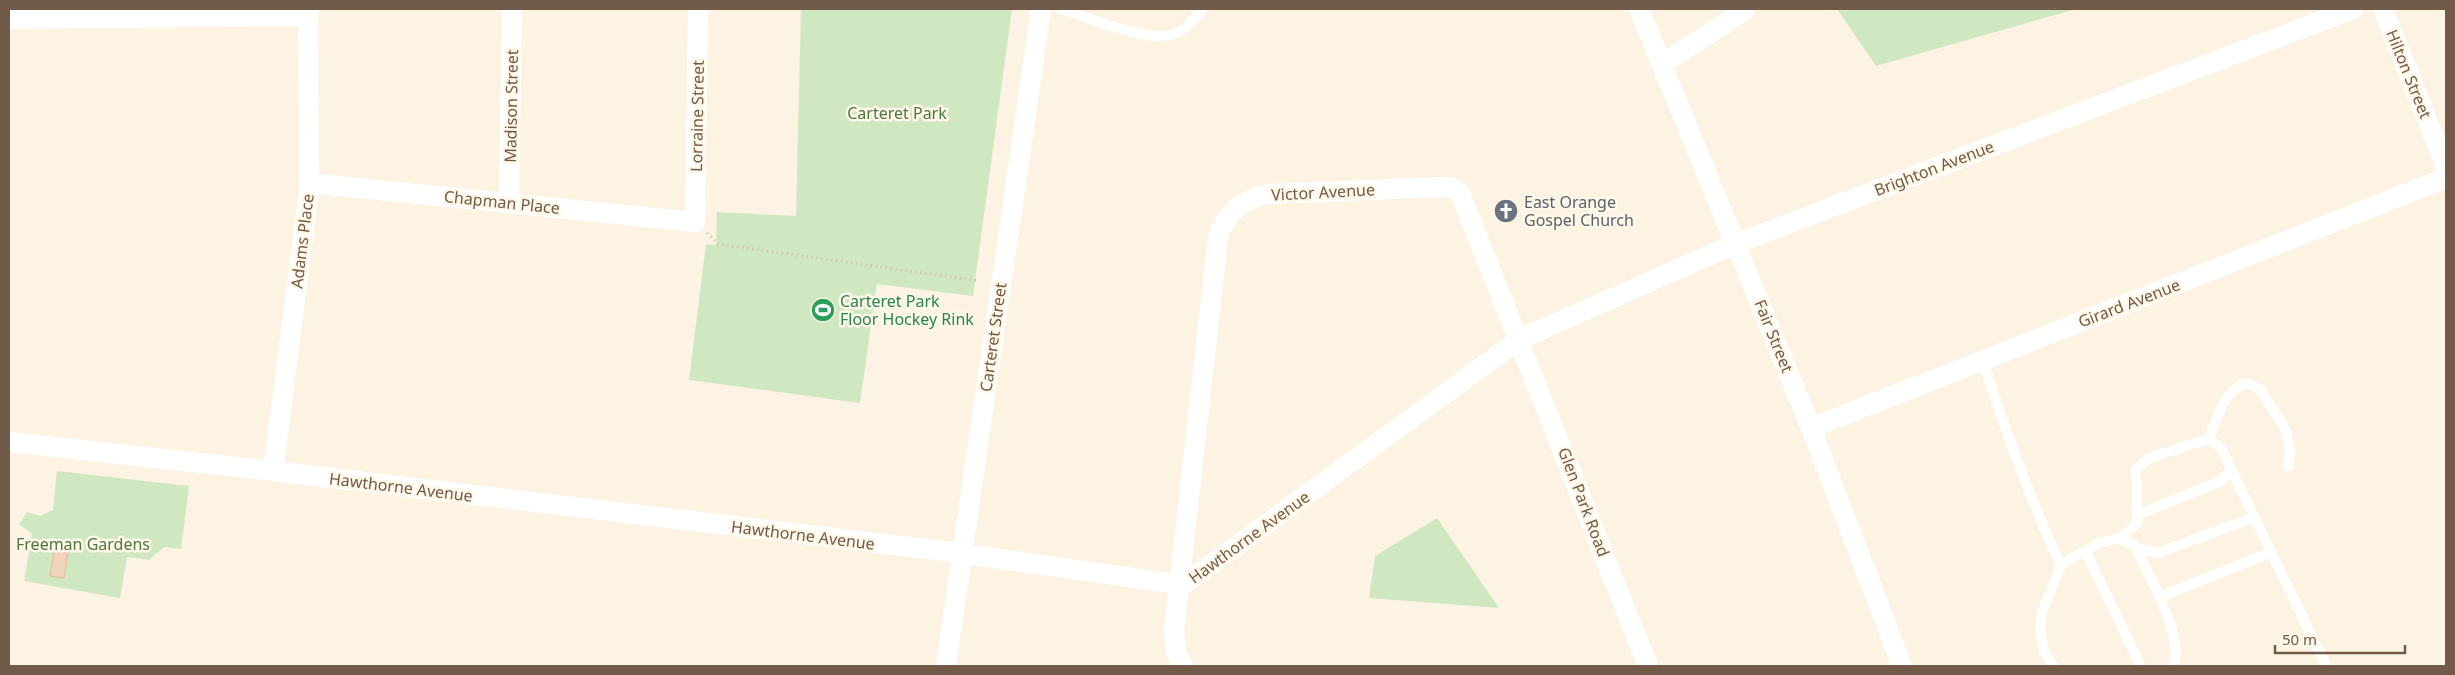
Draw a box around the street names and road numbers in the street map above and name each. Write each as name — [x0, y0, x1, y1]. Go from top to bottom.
street label: Hilton Street — [2381, 26, 2437, 122]
street label: Madison Street — [499, 49, 523, 163]
street label: Lorraine Street — [685, 60, 709, 172]
street label: Brighton Avenue — [1871, 135, 1997, 201]
street label: Victor Avenue — [1271, 178, 1375, 206]
street label: Chapman Place — [443, 185, 561, 219]
street label: Adams Place — [285, 192, 319, 290]
street label: Girard Avenue — [2075, 273, 2183, 333]
street label: Carteret Street — [974, 281, 1012, 393]
street label: Fair Street — [1749, 296, 1799, 376]
street label: Glen Park Road — [1553, 444, 1615, 560]
street label: Hawthorne Avenue — [328, 467, 474, 507]
street label: Hawthorne Avenue — [1184, 486, 1314, 588]
street label: Hawthorne Avenue — [730, 515, 876, 555]

